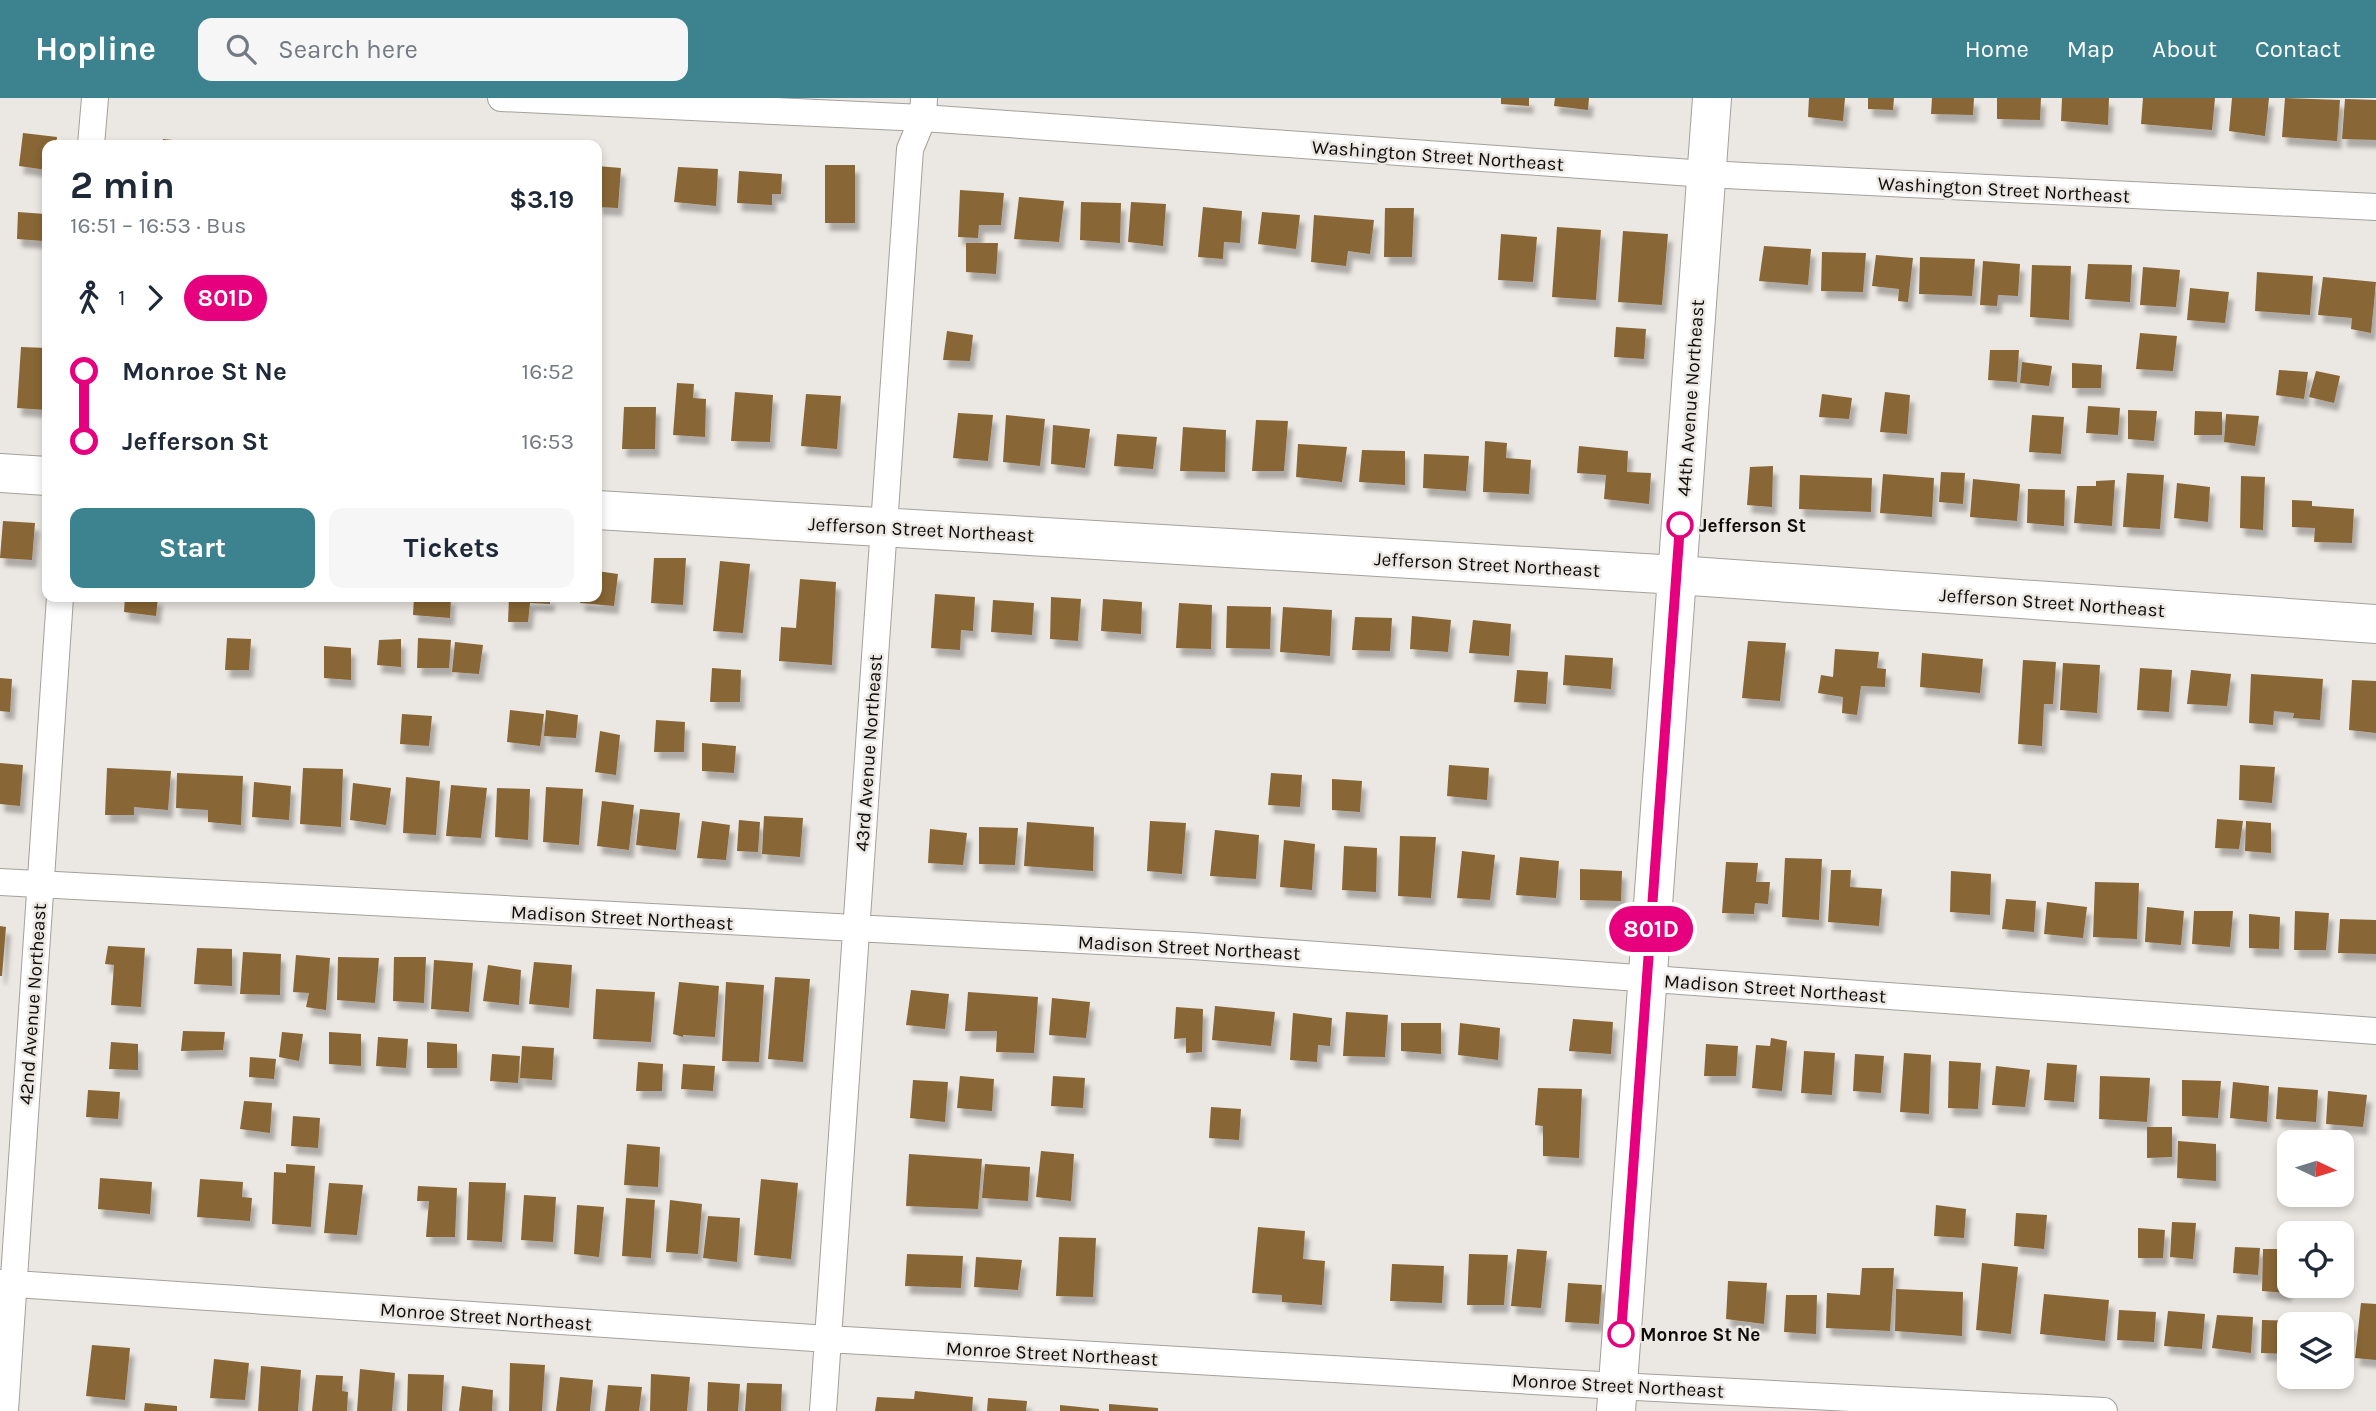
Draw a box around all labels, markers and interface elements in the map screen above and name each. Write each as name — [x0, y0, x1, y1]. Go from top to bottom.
search box — [198, 18, 688, 81]
text: Hopline — [35, 30, 156, 68]
icon: search — [222, 30, 260, 68]
text: Search here — [278, 34, 418, 65]
text: Home — [1965, 35, 2029, 63]
text: Map — [2067, 35, 2114, 63]
text: About — [2152, 35, 2217, 63]
text: Contact — [2255, 35, 2341, 63]
street label: Washington Street Northeast — [1311, 136, 1565, 176]
text: 2 min — [70, 163, 175, 208]
street label: Washington Street Northeast — [1877, 172, 2131, 208]
text: $3.19 — [509, 184, 574, 215]
text: 16:51 – 16:53 · Bus — [70, 212, 246, 239]
icon: walk — [70, 279, 108, 317]
icon: forward — [136, 279, 174, 317]
text: 1 — [118, 284, 126, 311]
text: 801D — [198, 284, 253, 312]
street label: 44th Avenue Northeast — [1673, 299, 1709, 497]
text: Monroe St Ne — [122, 356, 287, 387]
text: 16:52 — [522, 358, 574, 385]
text: Jefferson St — [122, 426, 268, 457]
text: 16:53 — [521, 428, 574, 455]
button: Start — [70, 508, 315, 588]
button: Tickets — [329, 508, 574, 588]
marker: Jefferson St — [1667, 512, 1693, 538]
street label: Jefferson Street Northeast — [807, 513, 1035, 547]
place label: Jefferson St — [1699, 515, 1806, 537]
street label: Jefferson Street Northeast — [1373, 548, 1601, 582]
street label: Jefferson Street Northeast — [1938, 584, 2166, 622]
street label: 43rd Avenue Northeast — [851, 654, 887, 852]
street label: Madison Street Northeast — [510, 901, 734, 935]
street label: 42nd Avenue Northeast — [15, 902, 51, 1106]
line badge: 801D — [1602, 906, 1700, 952]
text: 801D — [1623, 915, 1679, 943]
street label: Madison Street Northeast — [1077, 931, 1301, 965]
street label: Madison Street Northeast — [1663, 970, 1887, 1008]
north arrow — [2277, 1130, 2354, 1208]
map controls — [2277, 1130, 2354, 1389]
button: locate — [2277, 1221, 2354, 1298]
street label: Monroe Street Northeast — [379, 1299, 593, 1335]
button: layers — [2277, 1312, 2354, 1389]
marker: Monroe St Ne — [1608, 1321, 1634, 1347]
place label: Monroe St Ne — [1640, 1324, 1760, 1346]
street label: Monroe Street Northeast — [945, 1337, 1159, 1371]
street label: Monroe Street Northeast — [1511, 1369, 1725, 1403]

